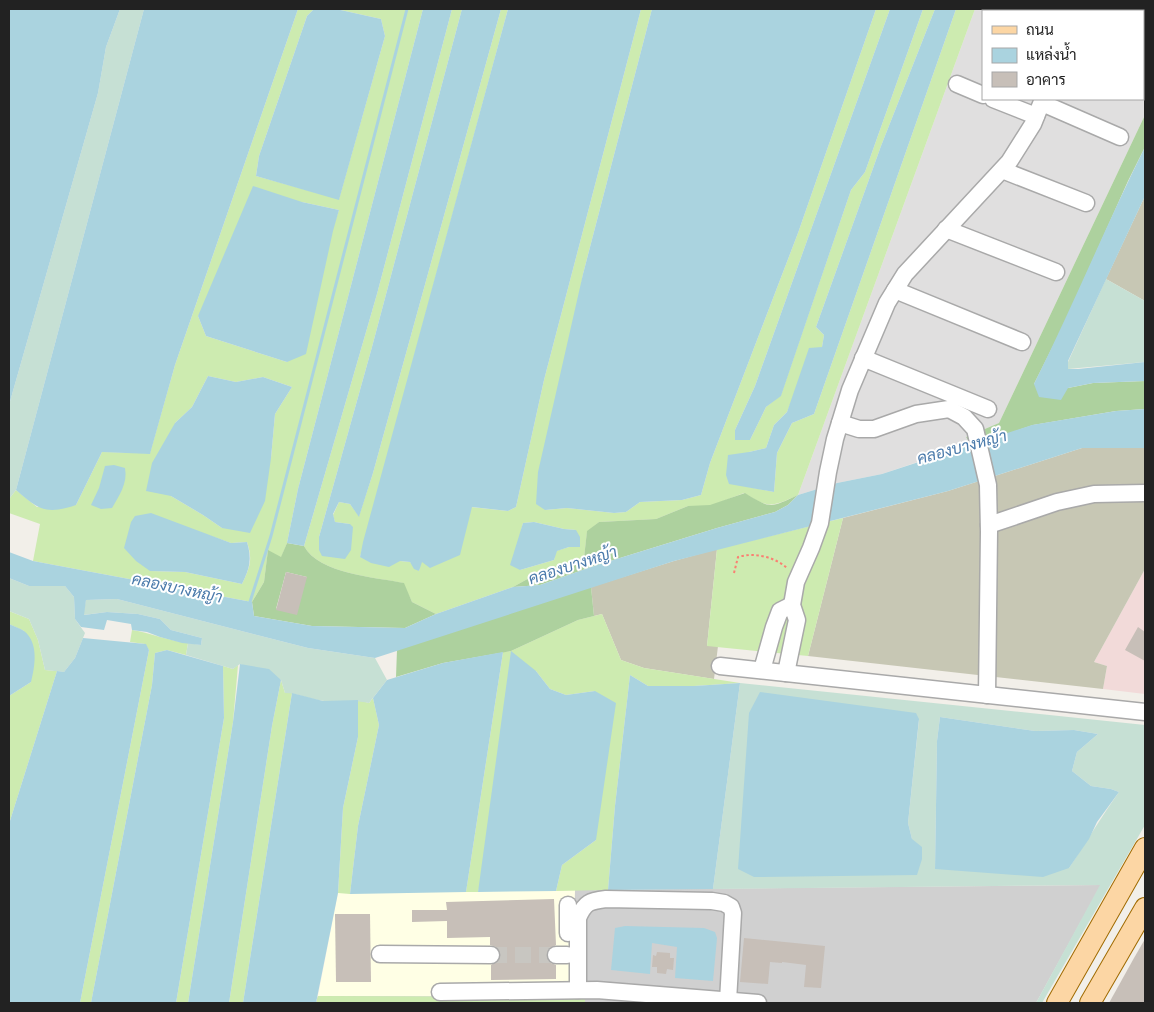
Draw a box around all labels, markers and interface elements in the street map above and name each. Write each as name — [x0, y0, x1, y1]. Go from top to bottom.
legend — [982, 10, 1144, 100]
text: ถนน — [1026, 21, 1054, 40]
text: แหล่งน้ำ — [1026, 42, 1077, 65]
text: อาคาร — [1026, 71, 1066, 90]
water label: คลองบางหญ้า — [914, 424, 1009, 469]
water label: คลองบางหญ้า — [525, 540, 620, 589]
water label: คลองบางหญ้า — [130, 567, 225, 608]

